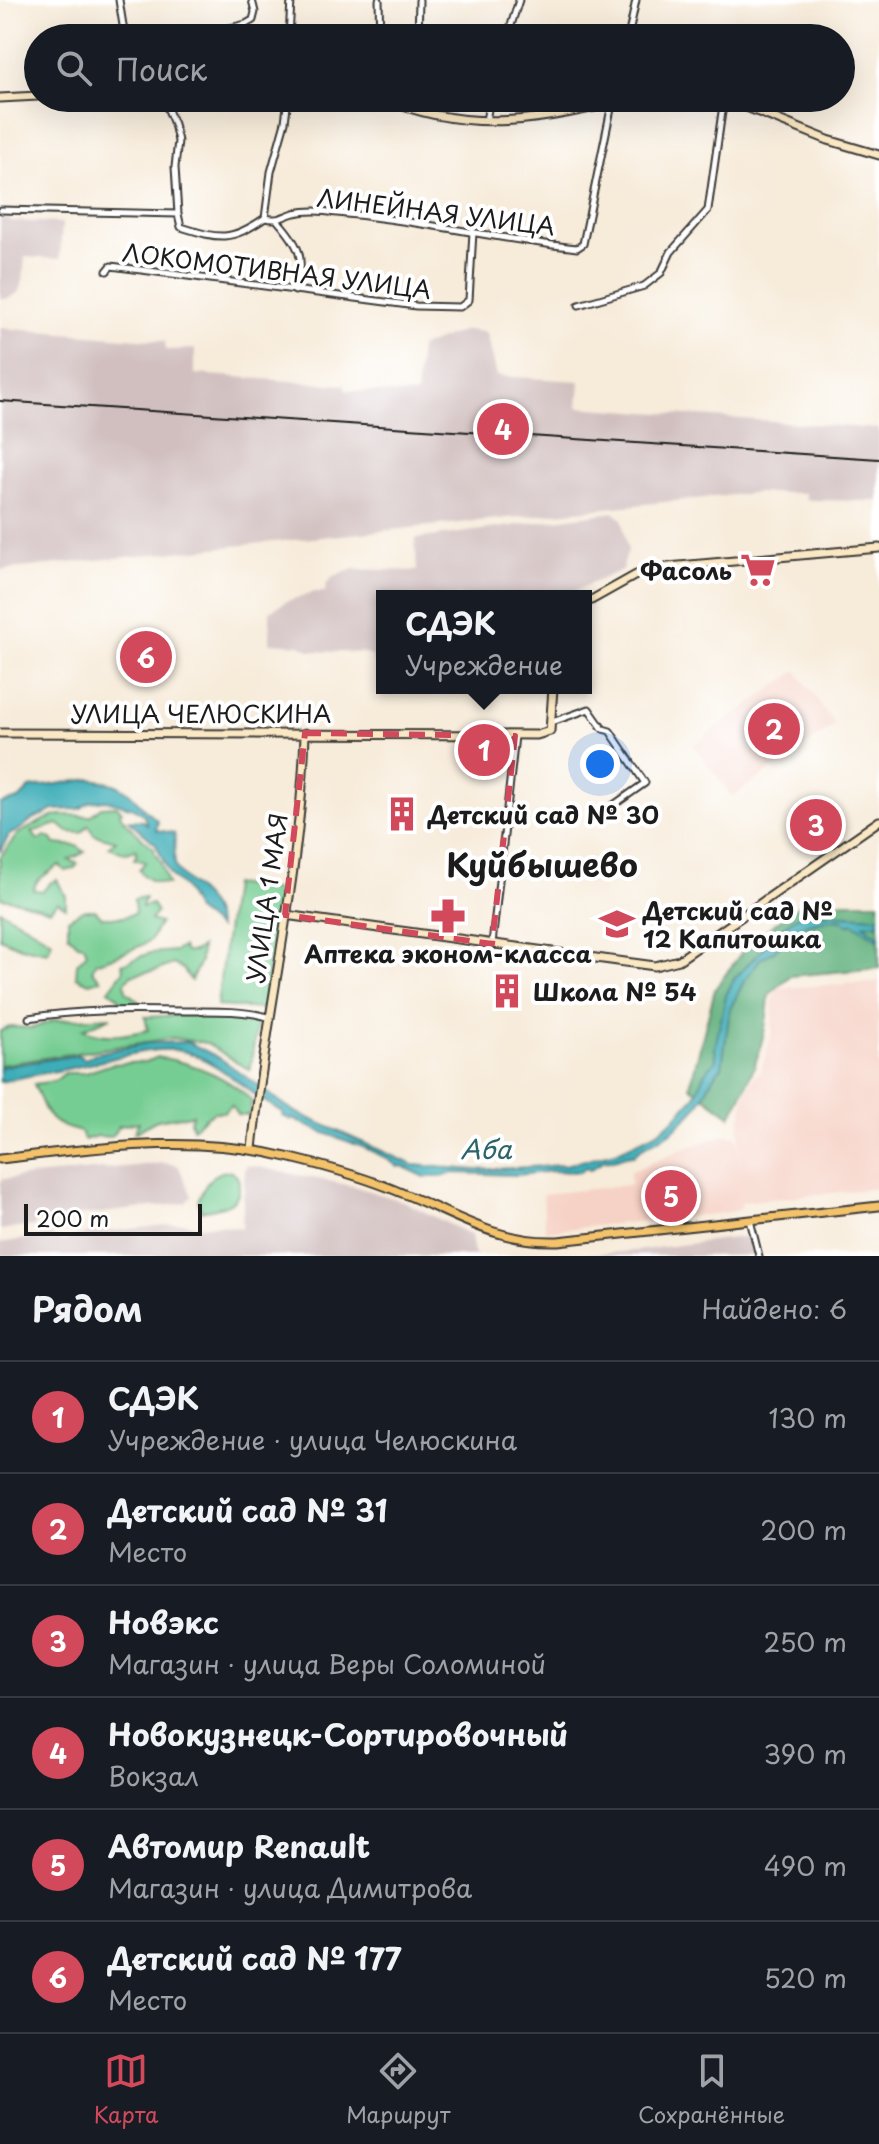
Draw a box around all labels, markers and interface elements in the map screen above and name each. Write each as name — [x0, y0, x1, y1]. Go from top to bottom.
search box — [24, 24, 855, 112]
icon: search — [52, 46, 96, 90]
text: Поиск — [116, 46, 207, 91]
street label: ЛИНЕЙНАЯ УЛИЦА — [315, 179, 557, 243]
street label: ЛОКОМОТИВНАЯ УЛИЦА — [121, 233, 433, 307]
pin: 4 — [477, 399, 529, 459]
supermarket icon: Фасоль — [739, 551, 777, 589]
place label: Фасоль — [640, 552, 732, 588]
popup — [376, 590, 592, 694]
text: СДЭК — [405, 600, 496, 645]
pin: 6 — [120, 627, 172, 687]
text: Учреждение — [405, 645, 563, 684]
street label: УЛИЦА ЧЕЛЮСКИНА — [71, 695, 331, 731]
pin: 2 — [748, 699, 800, 759]
pin: 1 — [458, 720, 510, 780]
your location — [580, 744, 620, 784]
building icon: Детский сад № 30 — [383, 795, 421, 833]
pin: 3 — [790, 795, 842, 855]
place label: Детский сад № 30 — [427, 796, 659, 832]
street label: УЛИЦА 1 МАЯ — [236, 811, 296, 985]
district label: Куйбышево — [446, 840, 638, 888]
place label: Детский сад № 12 Капитошка — [642, 892, 833, 956]
pharmacy icon: Аптека эконом-класса — [429, 897, 467, 935]
school or university icon: Детский сад № 12 Капитошка — [598, 905, 636, 943]
place label: Аптека эконом-класса — [304, 935, 592, 971]
building icon: Школа № 54 — [488, 972, 526, 1010]
place label: Школа № 54 — [533, 973, 696, 1009]
water label: Аба — [460, 1129, 512, 1168]
pin: 5 — [645, 1166, 697, 1226]
scale bar — [24, 1200, 202, 1236]
text: 200 m — [36, 1201, 109, 1234]
text: Рядом — [32, 1282, 143, 1334]
text: Найдено: 6 — [701, 1289, 847, 1328]
text: СДЭК — [108, 1375, 199, 1420]
text: 1 — [52, 1398, 64, 1437]
text: 130 m — [768, 1398, 847, 1437]
text: Учреждение · улица Челюскина — [108, 1420, 517, 1459]
text: Детский сад № 31 — [108, 1487, 388, 1532]
text: 2 — [49, 1510, 67, 1549]
text: 200 m — [760, 1510, 847, 1549]
text: Место — [108, 1532, 187, 1571]
text: Новэкс — [108, 1599, 219, 1644]
text: 3 — [49, 1622, 67, 1661]
text: 250 m — [763, 1622, 847, 1661]
text: Магазин · улица Веры Соломиной — [108, 1644, 546, 1683]
text: Новокузнецк-Сортировочный — [108, 1711, 568, 1756]
text: 4 — [49, 1734, 67, 1773]
text: 390 m — [763, 1734, 847, 1773]
text: Вокзал — [108, 1756, 199, 1795]
text: Автомир Renault — [108, 1823, 370, 1868]
text: 5 — [50, 1846, 66, 1885]
text: 490 m — [764, 1846, 847, 1885]
text: Магазин · улица Димитрова — [108, 1868, 472, 1907]
text: Детский сад № 177 — [108, 1935, 402, 1980]
text: 6 — [49, 1958, 67, 1997]
text: 520 m — [764, 1958, 847, 1997]
text: Место — [108, 1980, 187, 2019]
tab: Карта — [94, 2049, 158, 2130]
tab: Маршрут — [346, 2049, 450, 2130]
tab: Сохранённые — [638, 2049, 785, 2130]

